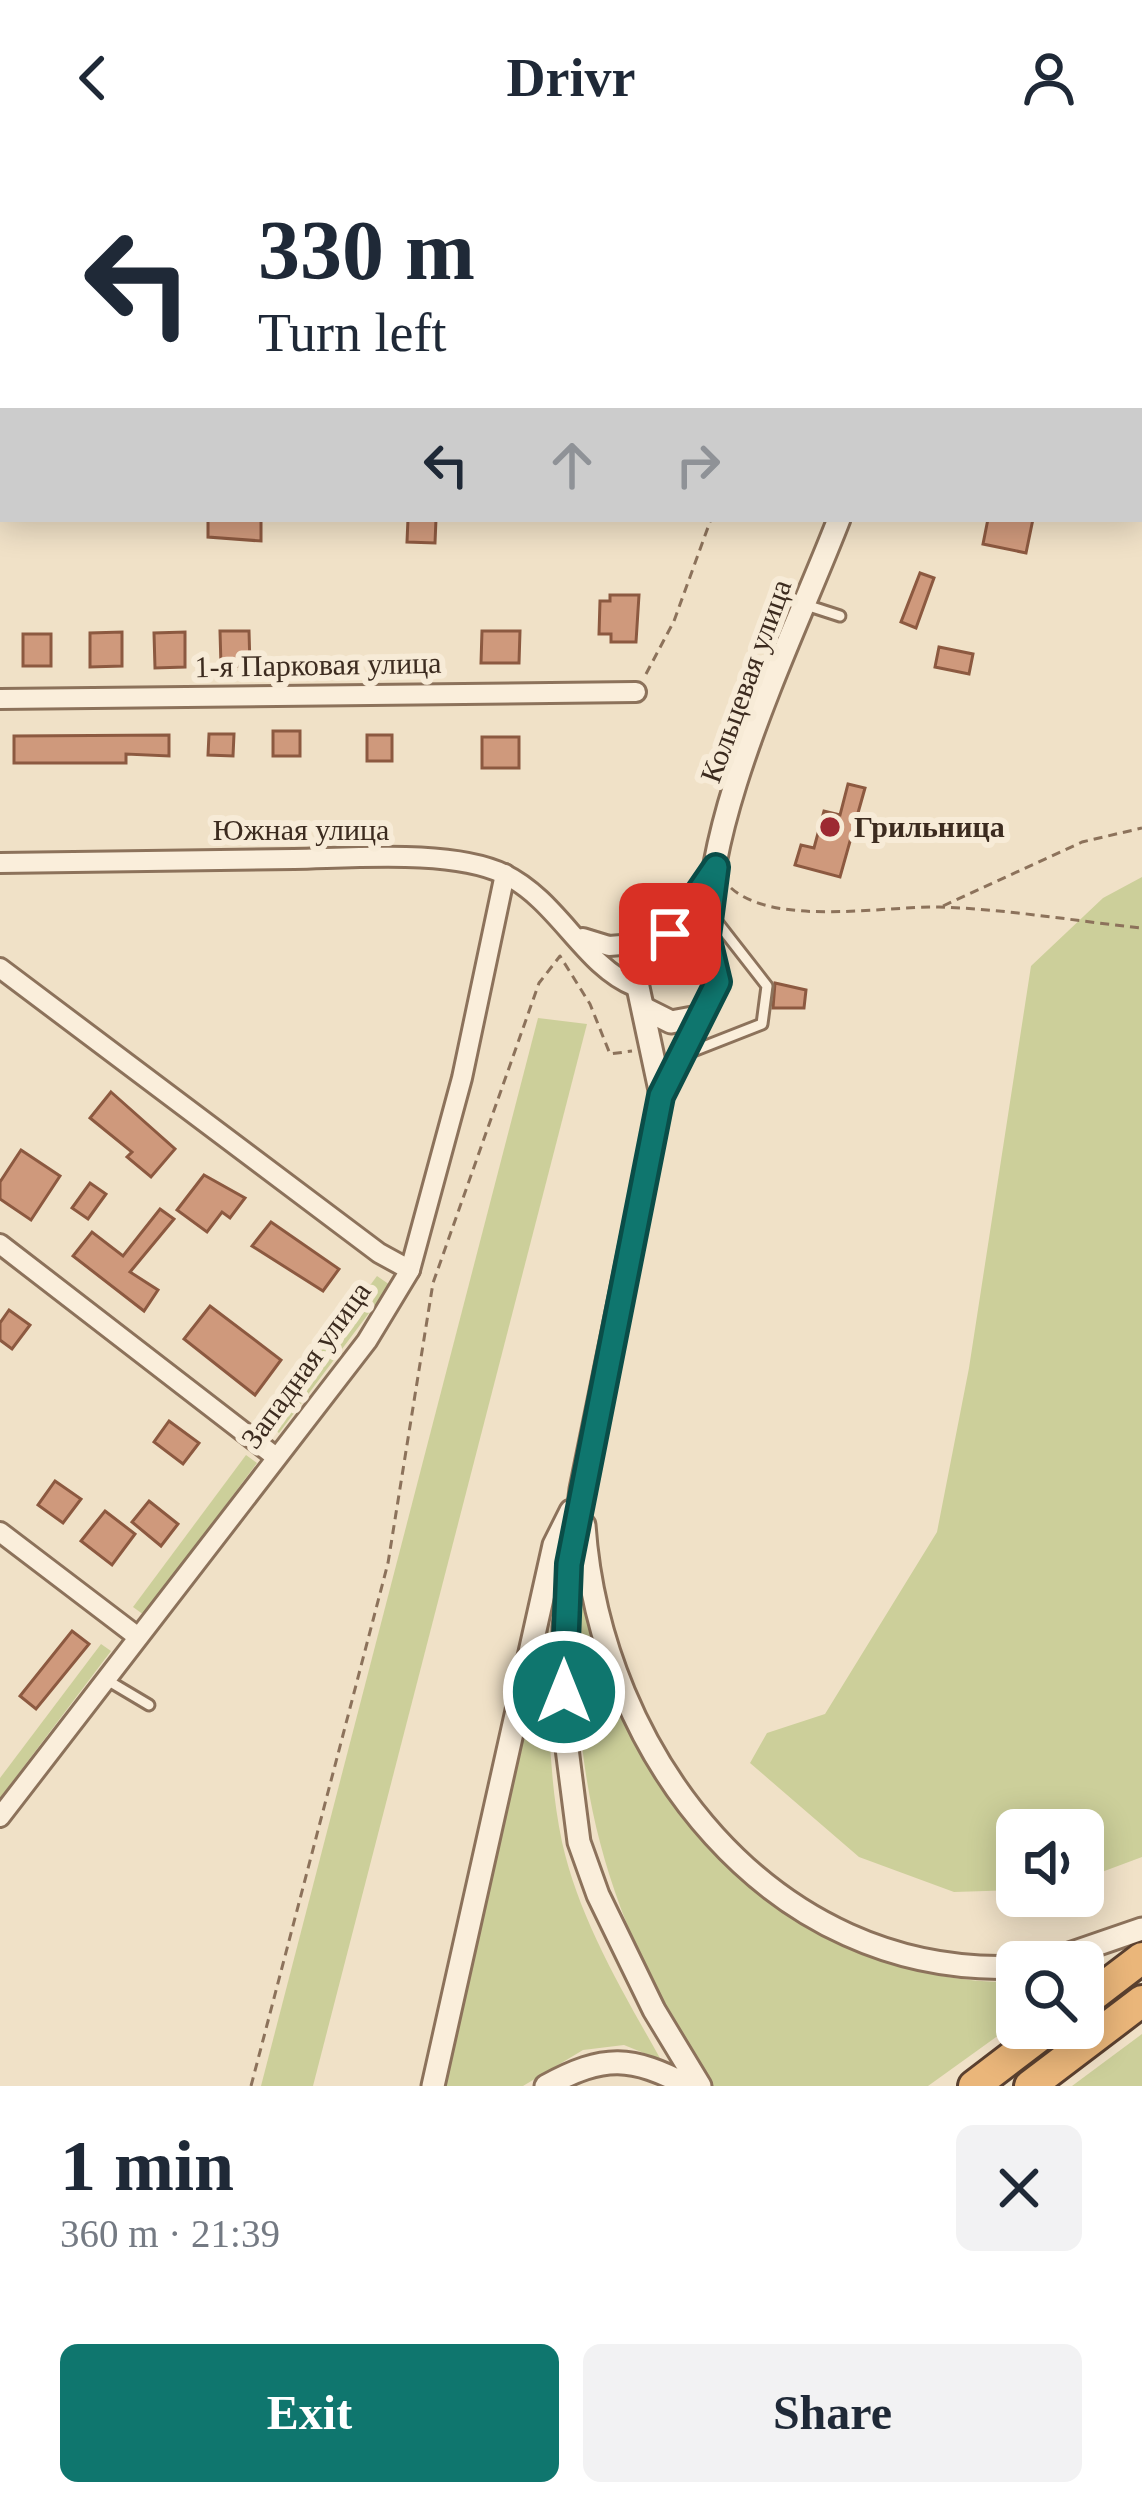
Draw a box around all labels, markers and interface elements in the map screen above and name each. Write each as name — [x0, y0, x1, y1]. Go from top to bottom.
icon: back — [60, 45, 126, 111]
icon: person — [1016, 45, 1082, 111]
text: Drivr — [507, 48, 635, 108]
icon: left — [60, 204, 216, 360]
text: 330 m — [258, 204, 475, 297]
text: Turn left — [258, 303, 447, 363]
icon: left — [413, 432, 479, 498]
icon: ahead — [539, 432, 605, 498]
icon: right — [665, 432, 731, 498]
street label: Кольцевая улица — [693, 575, 798, 787]
street label: 1-я Парковая улица — [194, 646, 442, 683]
place label: Грильница — [854, 810, 1005, 843]
street label: Южная улица — [213, 813, 389, 846]
marker: Грильница — [817, 814, 843, 840]
pin — [619, 883, 721, 985]
icon: arrive — [637, 901, 703, 967]
street label: Западная улица — [234, 1275, 377, 1454]
position arrow — [501, 1629, 627, 1755]
map controls — [996, 1809, 1104, 2049]
button: sound — [996, 1809, 1104, 1917]
button: search — [996, 1941, 1104, 2049]
button: close — [956, 2125, 1082, 2251]
text: 1 min — [60, 2126, 234, 2206]
text: 360 m · 21:39 — [60, 2212, 280, 2255]
button: Exit — [60, 2344, 559, 2482]
button: Share — [583, 2344, 1082, 2482]

